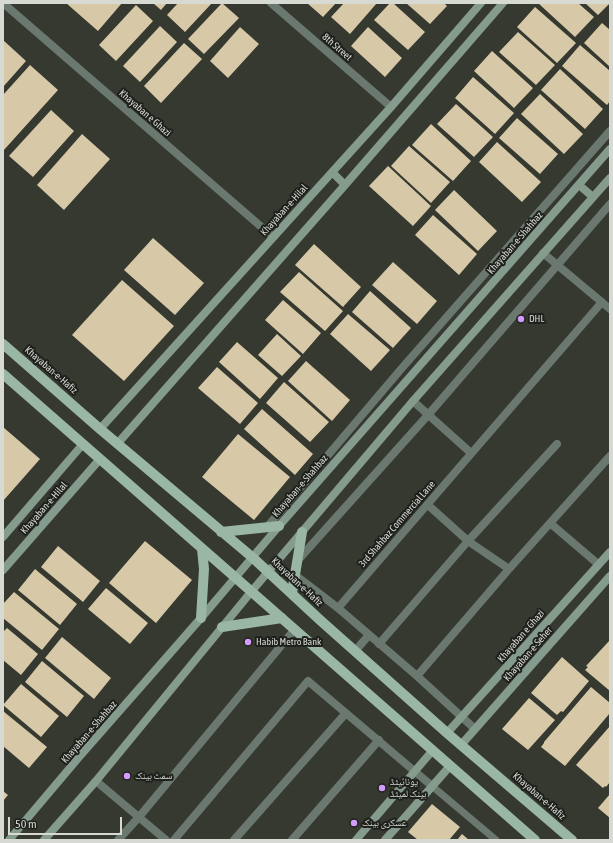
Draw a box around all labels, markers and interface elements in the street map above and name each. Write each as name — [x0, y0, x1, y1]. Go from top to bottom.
street label: 8th Street — [320, 31, 354, 63]
street label: Khayaban e Ghazi — [116, 87, 174, 139]
street label: Khayaban-e-Hilal — [258, 182, 310, 238]
street label: Khayaban-e-Shahbaz — [485, 209, 545, 277]
place label: DHL — [529, 313, 544, 325]
marker: DHL — [516, 314, 526, 324]
street label: Khayaban-e-Hafiz — [22, 344, 80, 396]
street label: Khayaban-e-Shahbaz — [270, 452, 330, 520]
street label: 3rd Shahbaz Commercial Lane — [356, 478, 438, 570]
street label: Khayaban-e-Hilal — [18, 480, 70, 536]
street label: Khayaban-e-Hafiz — [269, 555, 325, 609]
street label: Khayaban e Ghazi — [495, 607, 547, 665]
street label: Khayaban-e-Seher — [501, 624, 555, 684]
place label: Habib Metro Bank — [256, 636, 321, 648]
marker: Habib Metro Bank — [243, 637, 253, 647]
street label: Khayaban-e-Shahbaz — [59, 698, 119, 766]
place label: سمٹ بینک — [135, 770, 172, 782]
street label: Khayaban-e-Hafiz — [510, 770, 568, 822]
marker: سمٹ بینک — [122, 771, 132, 781]
place label: یونائیٹڈ بینک لمیٹڈ — [390, 776, 427, 800]
marker: یونائیٹڈ بینک لمیٹڈ — [377, 783, 387, 793]
scale bar — [10, 809, 124, 835]
text: 50 m — [15, 817, 37, 831]
place label: عسکری بینک — [362, 817, 407, 829]
marker: عسکری بینک — [349, 818, 359, 828]

